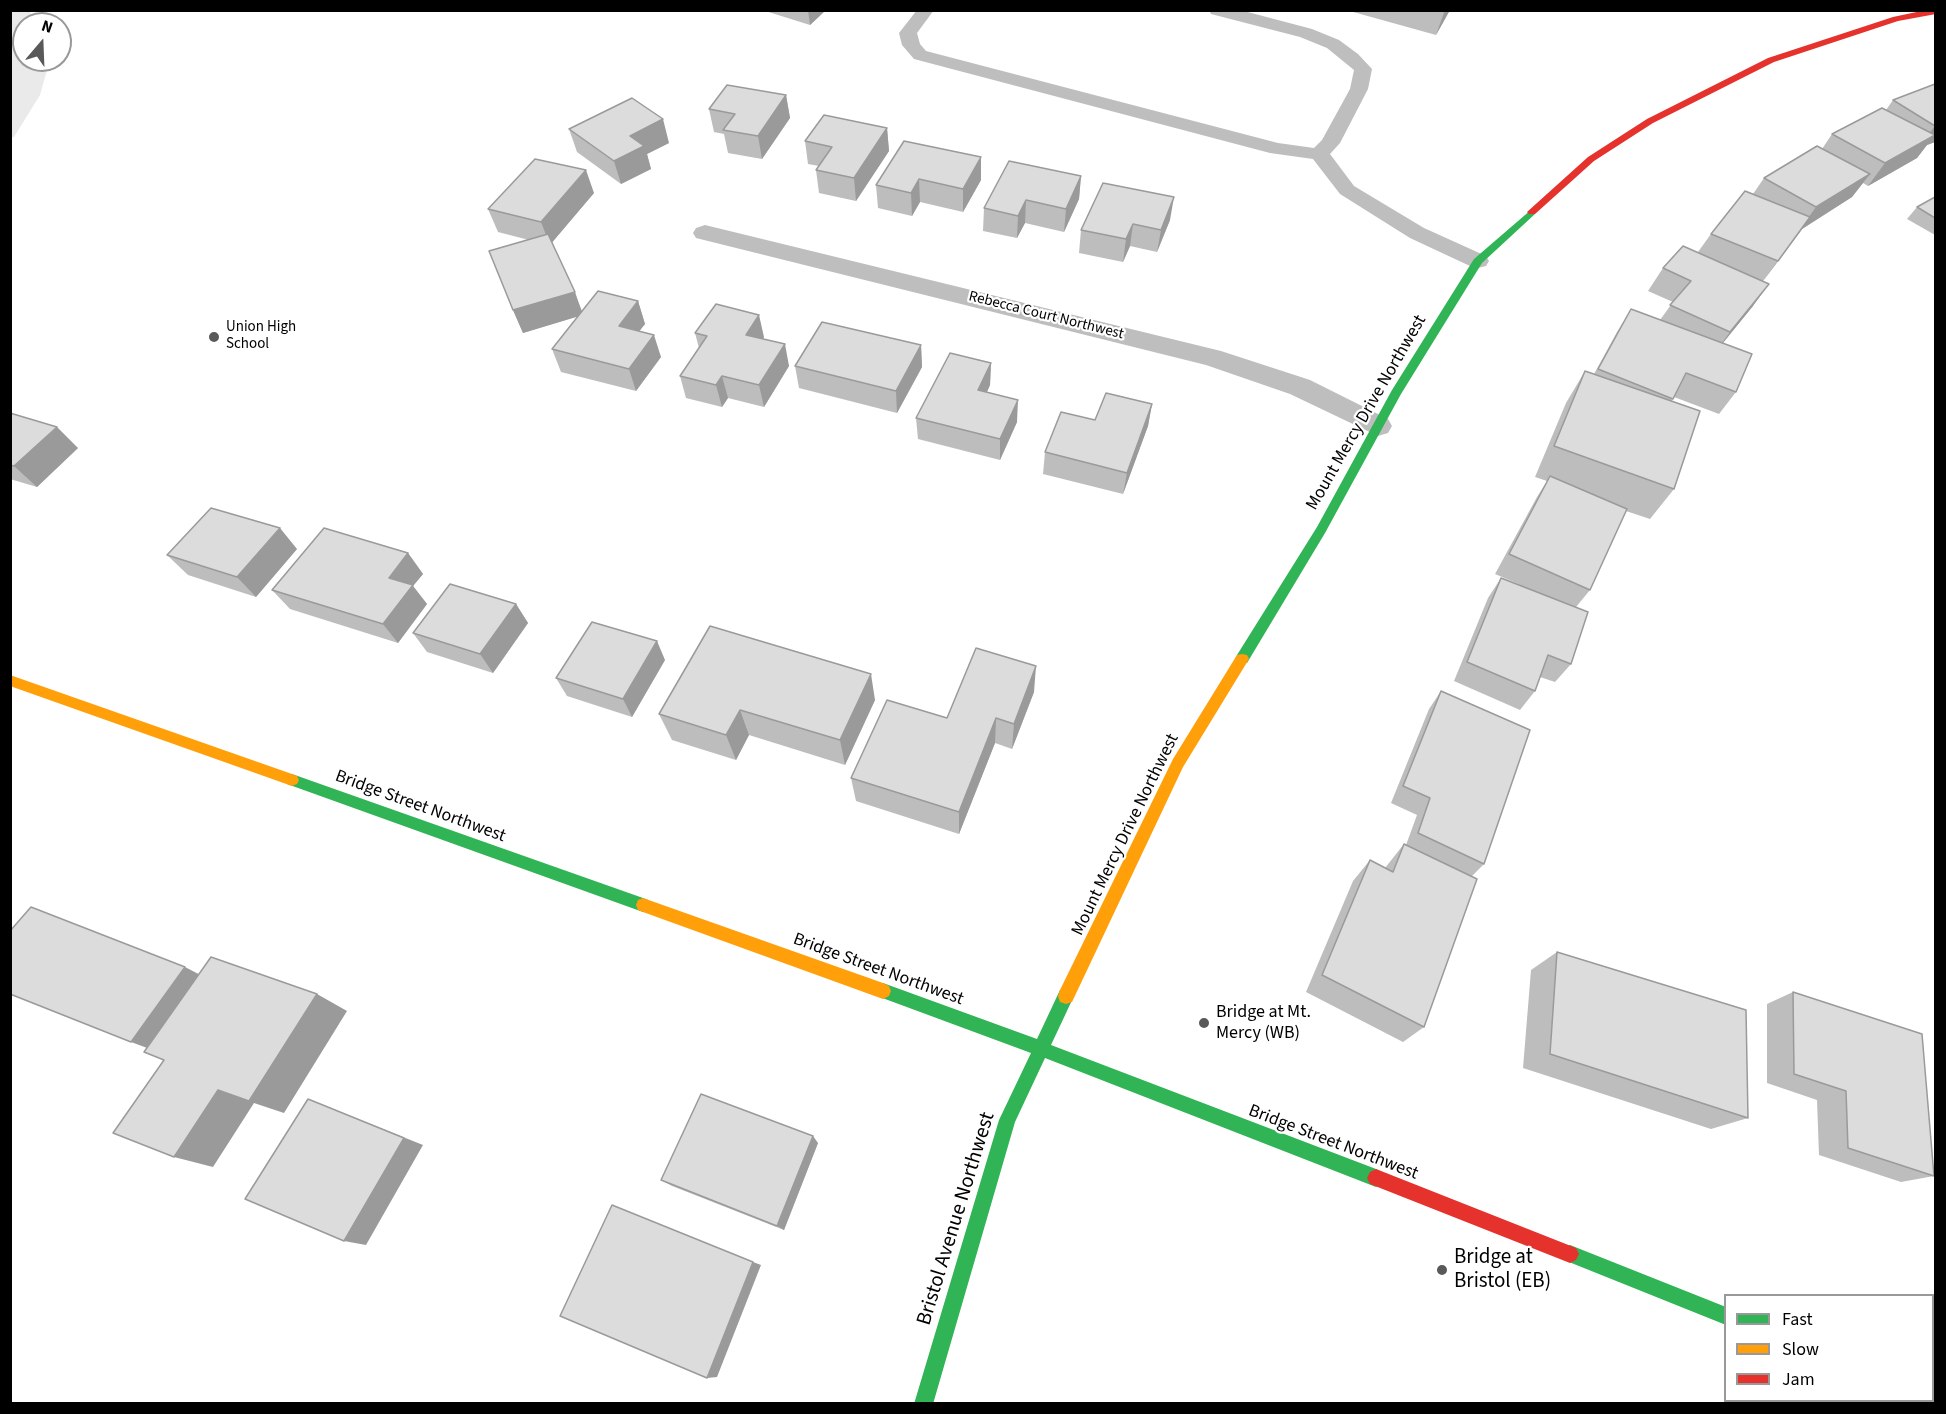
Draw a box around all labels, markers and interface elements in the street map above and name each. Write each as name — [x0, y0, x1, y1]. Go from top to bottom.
north arrow — [12, 12, 72, 72]
text: N — [39, 15, 56, 39]
street label: Rebecca Court Northwest — [967, 288, 1125, 344]
street label: Mount Mercy Drive Northwest — [1302, 312, 1432, 514]
place label: Union High School — [226, 319, 296, 354]
marker: Union High School — [207, 330, 221, 344]
street label: Mount Mercy Drive Northwest — [1068, 731, 1184, 939]
street label: Bridge Street Northwest — [332, 766, 508, 848]
street label: Bridge Street Northwest — [790, 929, 966, 1011]
place label: Bridge at Mt. Mercy (WB) — [1216, 1002, 1311, 1044]
marker: Bridge at Mt. Mercy (WB) — [1197, 1016, 1211, 1030]
street label: Bridge Street Northwest — [1245, 1101, 1421, 1185]
street label: Bristol Avenue Northwest — [913, 1109, 1001, 1329]
place label: Bridge at Bristol (EB) — [1454, 1245, 1551, 1295]
marker: Bridge at Bristol (EB) — [1435, 1263, 1449, 1277]
legend — [1724, 1294, 1934, 1402]
text: Fast — [1782, 1307, 1813, 1332]
text: Slow — [1782, 1337, 1819, 1362]
text: Jam — [1782, 1367, 1815, 1392]

